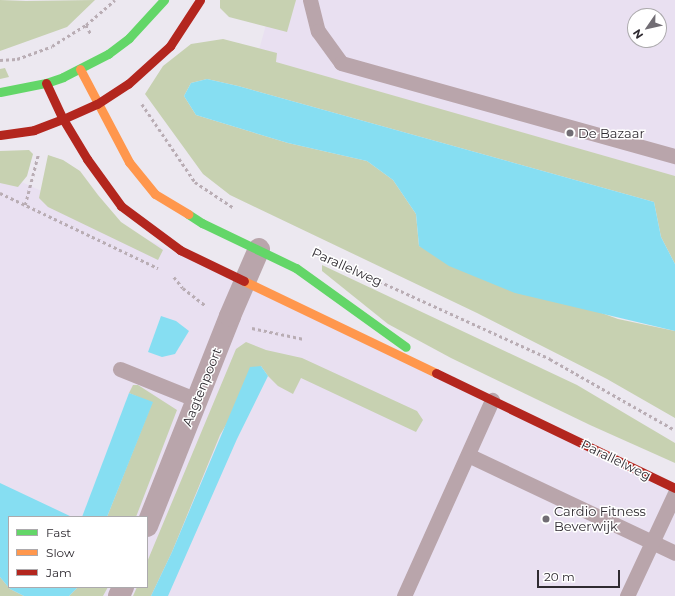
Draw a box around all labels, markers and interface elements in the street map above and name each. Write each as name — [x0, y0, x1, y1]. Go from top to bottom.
north arrow — [627, 8, 667, 48]
text: N — [630, 27, 646, 42]
place label: De Bazaar — [578, 125, 645, 141]
marker: De Bazaar — [565, 128, 575, 138]
street label: Parallelweg — [309, 245, 385, 289]
street label: Aagtenpoort — [179, 345, 225, 429]
street label: Parallelweg — [579, 436, 653, 484]
place label: Cardio Fitness Beverwijk — [554, 504, 646, 535]
marker: Cardio Fitness Beverwijk — [541, 514, 551, 524]
legend — [8, 516, 148, 588]
text: Fast — [46, 525, 71, 540]
text: Slow — [46, 545, 75, 560]
scale bar — [539, 562, 622, 588]
text: Jam — [46, 565, 72, 580]
text: 20 m — [544, 569, 575, 584]

